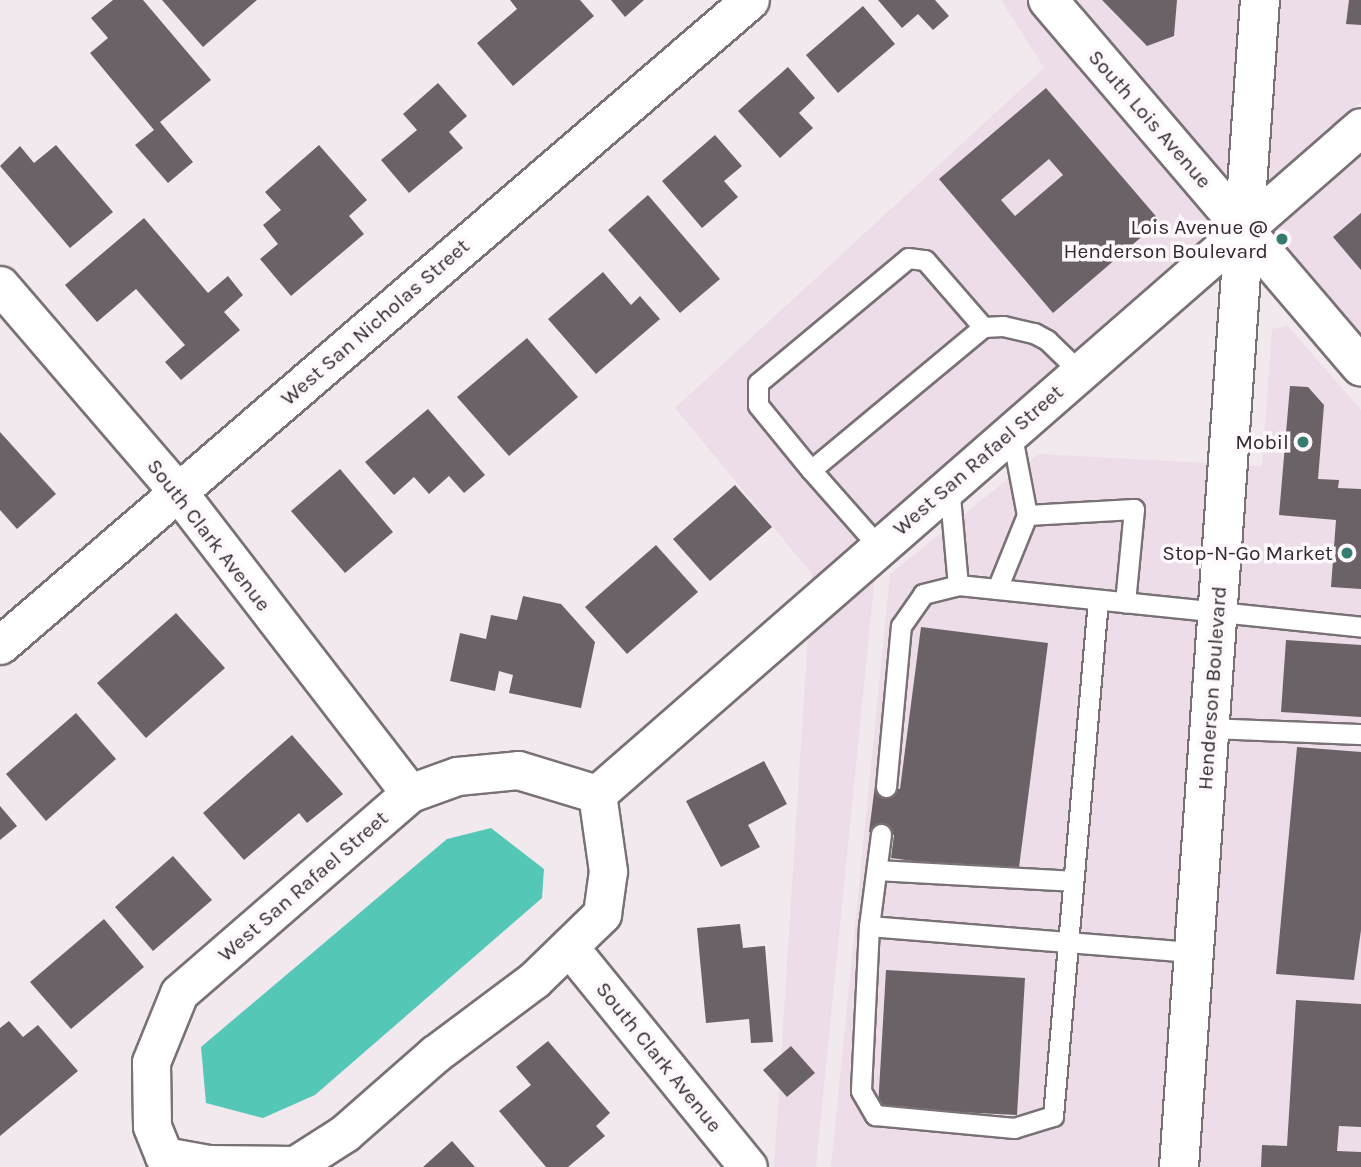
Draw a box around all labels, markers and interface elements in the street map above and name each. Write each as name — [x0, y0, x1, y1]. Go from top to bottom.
street label: South Lois Avenue — [1083, 45, 1217, 193]
place label: Lois Avenue @ Henderson Boulevard — [1063, 214, 1268, 264]
marker: Lois Avenue @ Henderson Boulevard — [1274, 231, 1290, 247]
street label: West San Nicholas Street — [276, 233, 474, 411]
street label: West San Rafael Street — [888, 379, 1068, 541]
place label: Mobil — [1235, 429, 1289, 455]
marker: Mobil — [1295, 434, 1311, 450]
street label: South Clark Avenue — [142, 454, 276, 616]
place label: Stop-N-Go Market — [1162, 540, 1333, 566]
marker: Stop-N-Go Market — [1339, 545, 1355, 561]
street label: Henderson Boulevard — [1192, 585, 1232, 791]
street label: West San Rafael Street — [213, 805, 393, 967]
street label: South Clark Avenue — [591, 977, 727, 1137]

